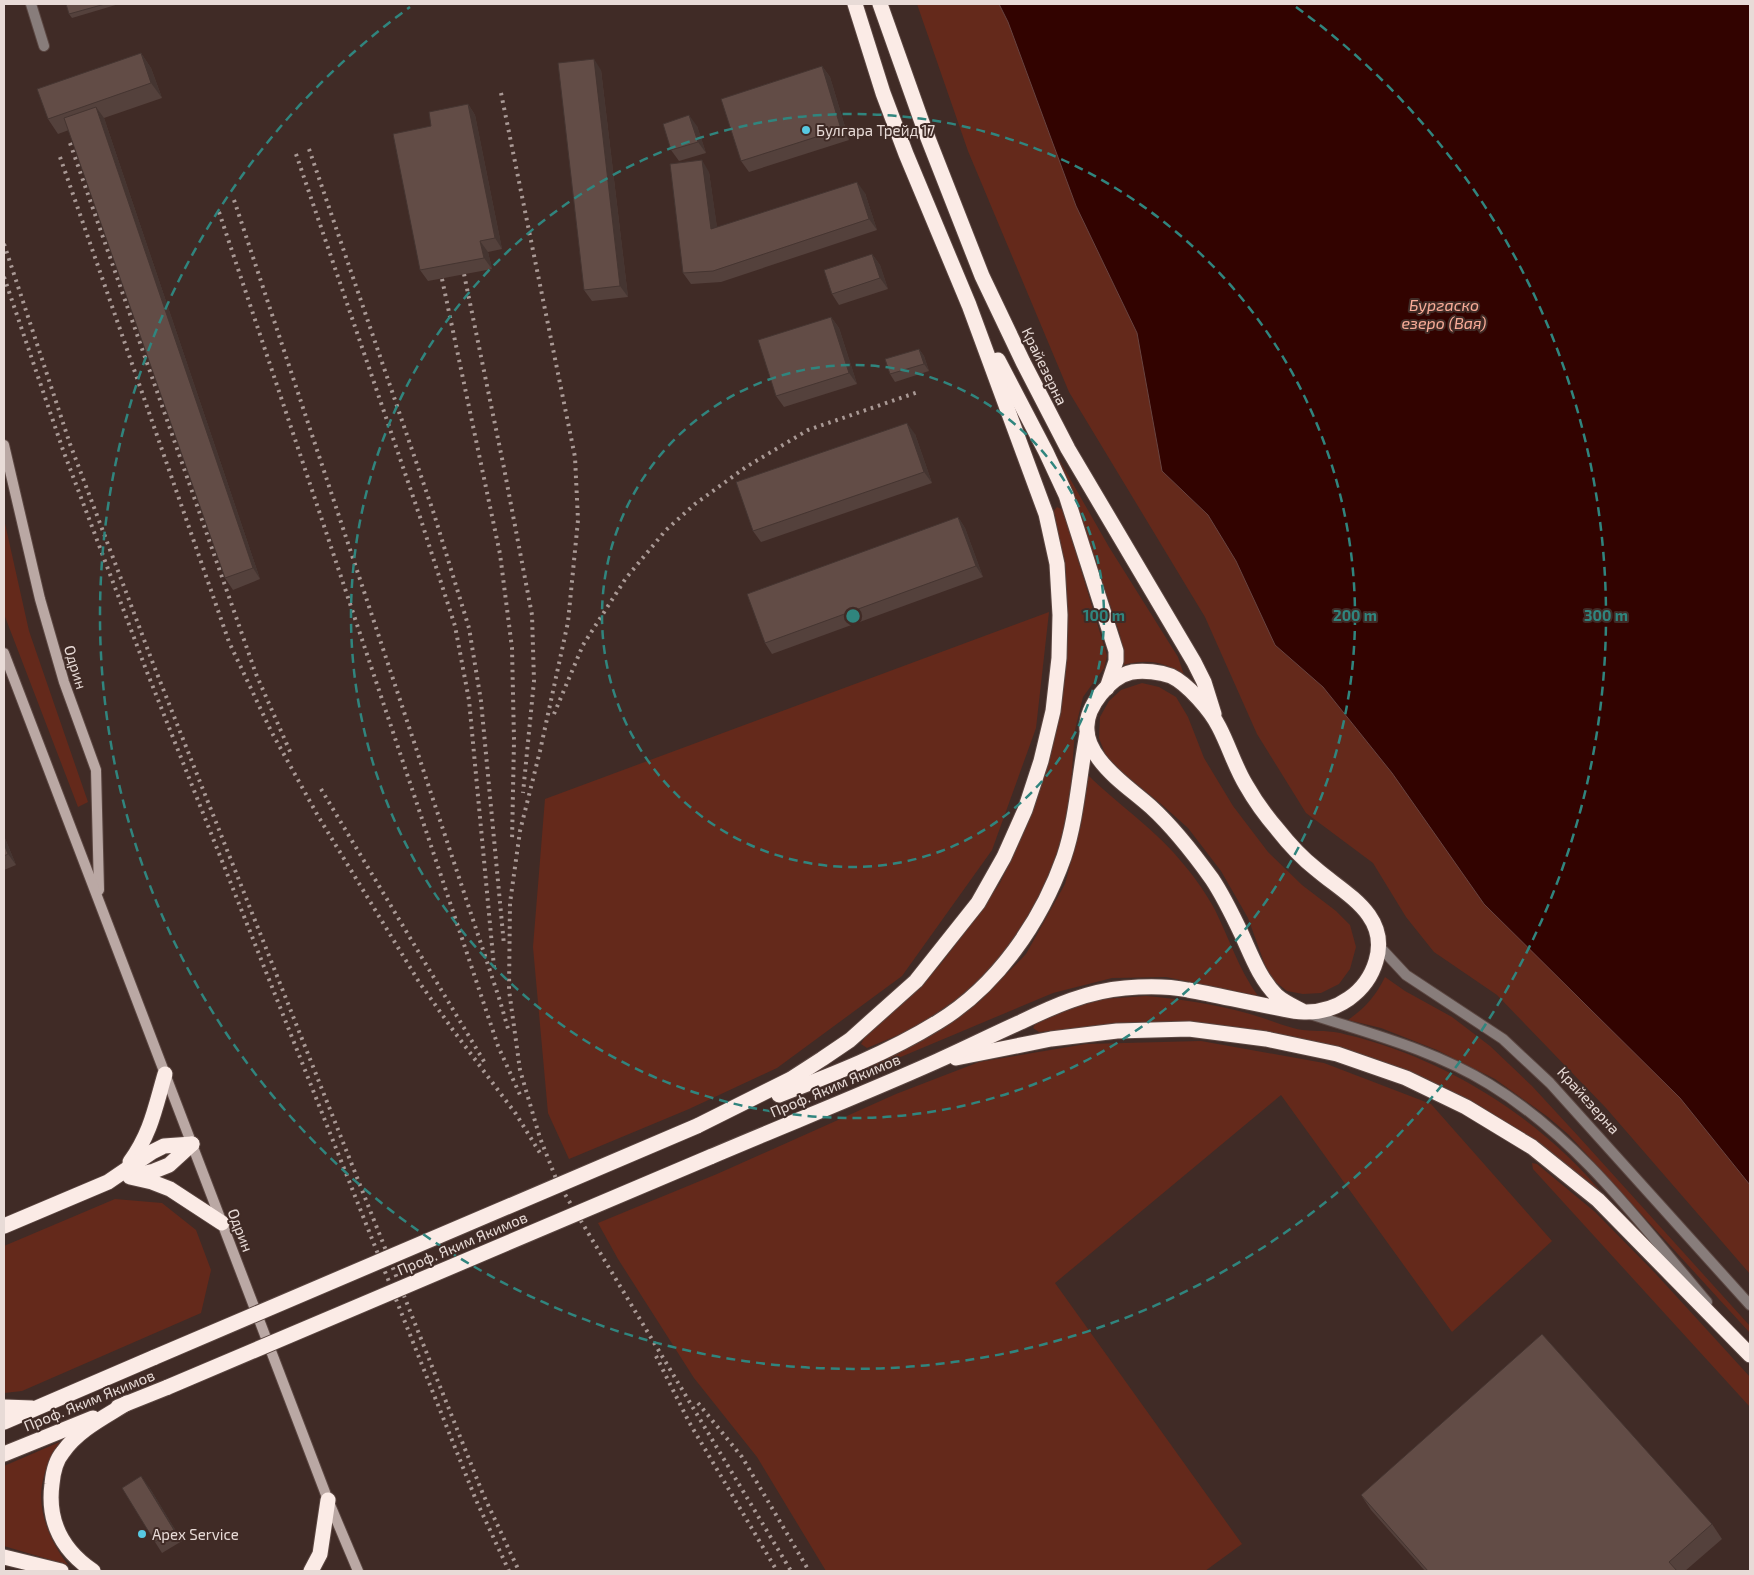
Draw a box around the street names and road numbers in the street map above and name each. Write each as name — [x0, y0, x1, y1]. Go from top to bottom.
street label: Крайезерна — [1018, 324, 1072, 408]
street label: Одрин — [61, 643, 91, 691]
street label: Проф. Яким Якимов — [767, 1049, 903, 1121]
street label: Крайезерна — [1554, 1063, 1624, 1137]
street label: Одрин — [225, 1206, 257, 1254]
street label: Проф. Яким Якимов — [394, 1207, 530, 1279]
street label: Проф. Яким Якимов — [21, 1366, 157, 1434]

